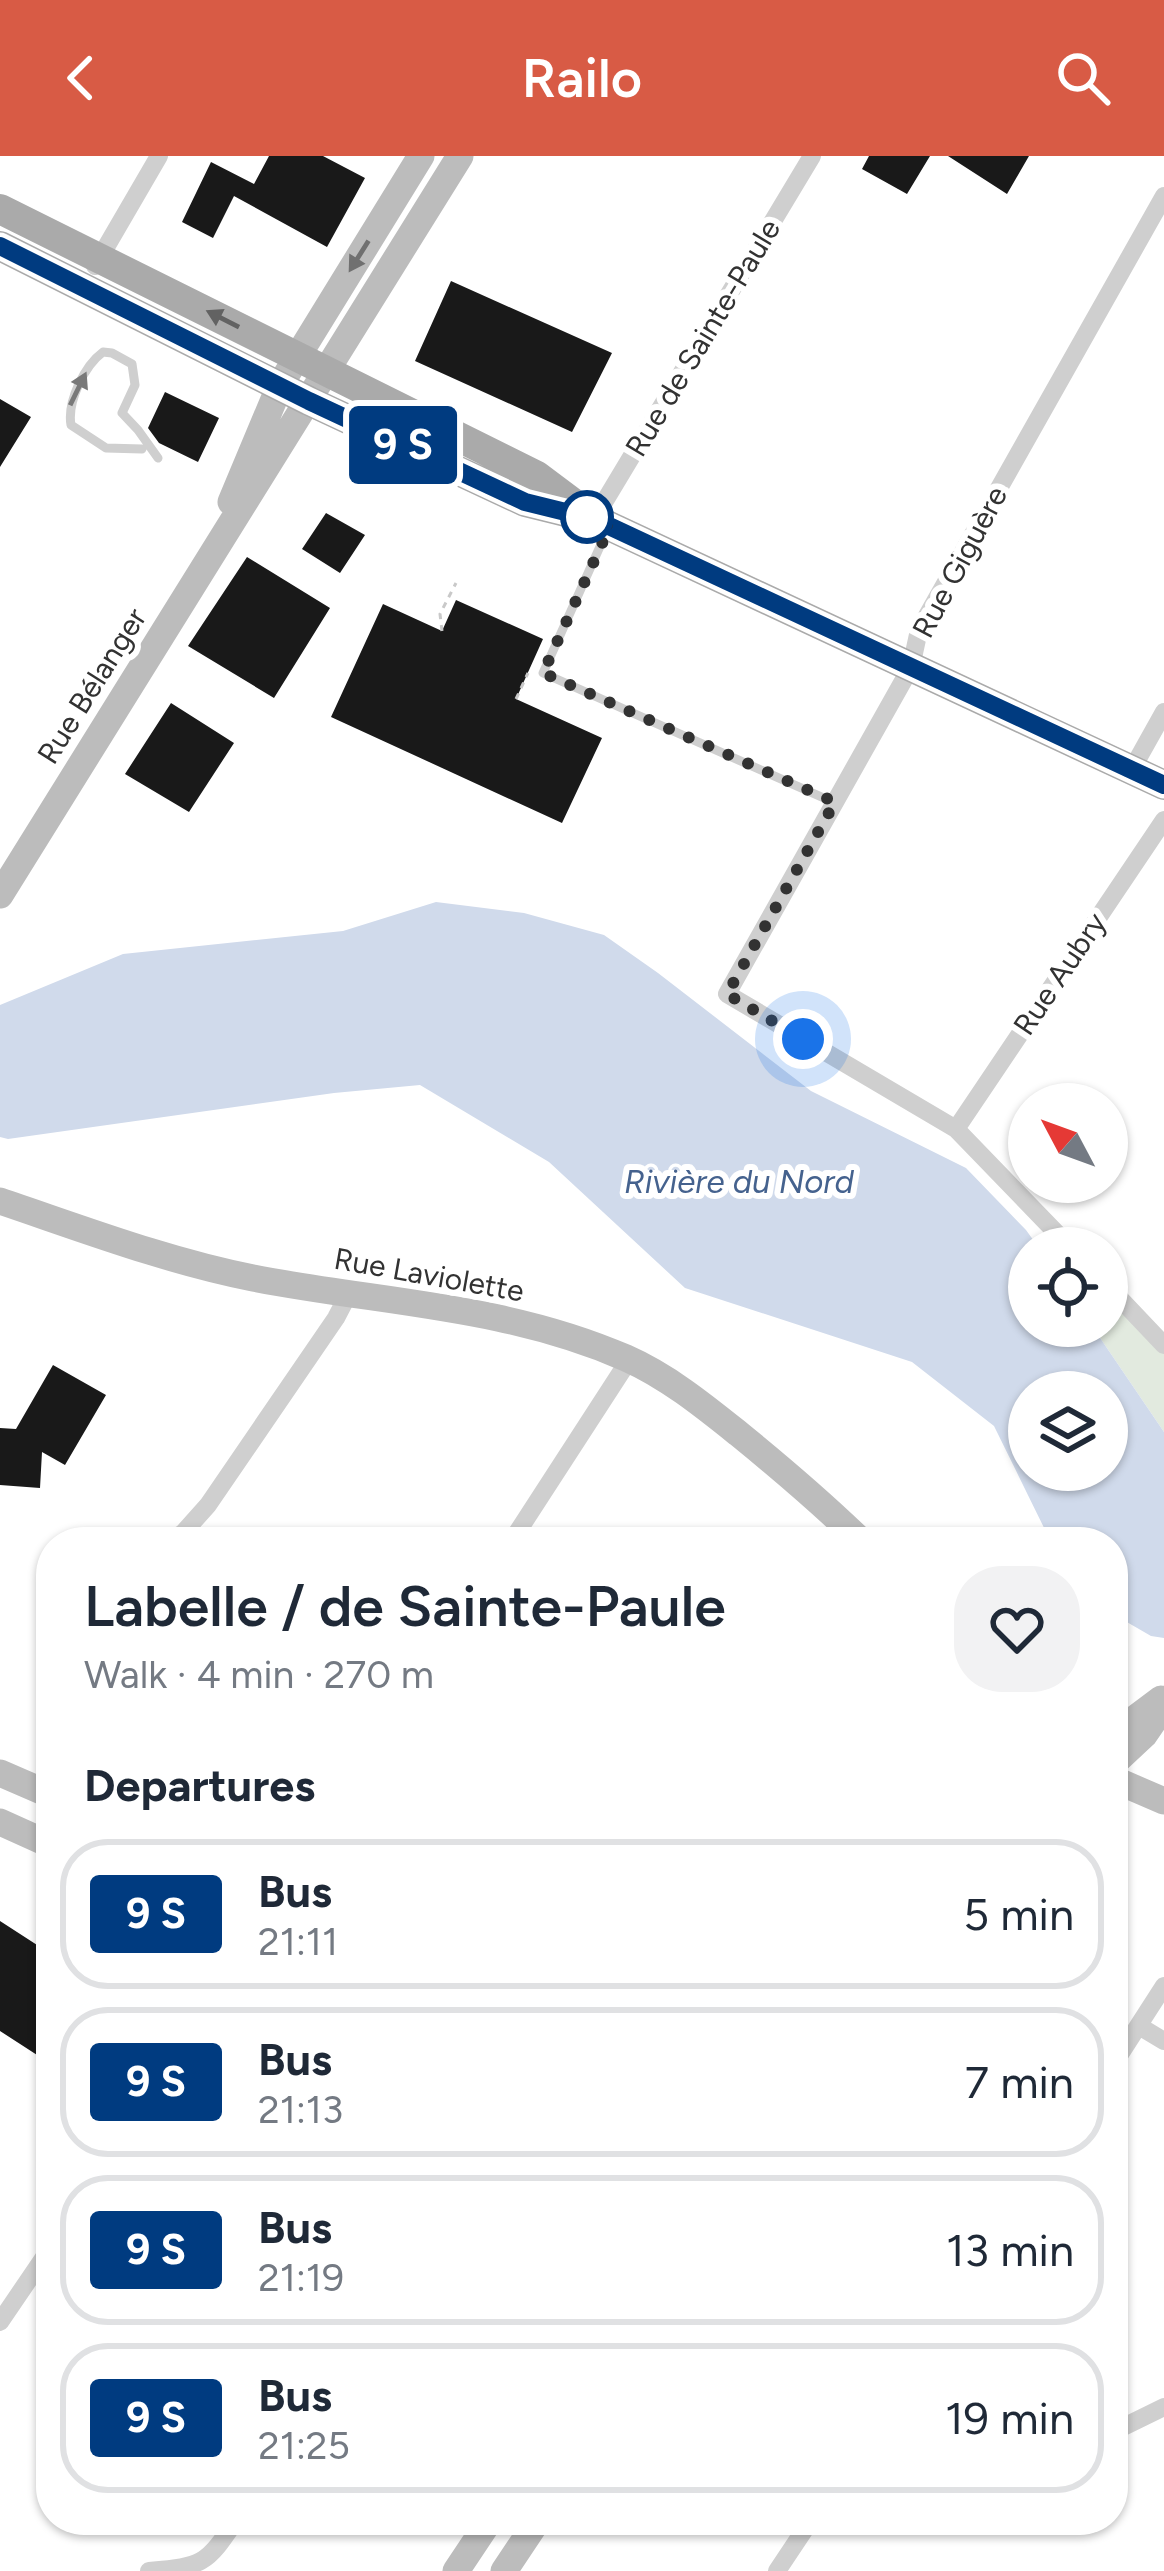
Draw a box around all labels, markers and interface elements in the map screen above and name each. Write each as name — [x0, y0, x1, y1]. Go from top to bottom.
icon: back — [48, 45, 114, 111]
icon: search — [1050, 45, 1116, 111]
text: Railo — [522, 46, 642, 111]
street label: Rue de Sainte-Paule — [617, 212, 788, 463]
one-way arrow — [349, 239, 371, 272]
one-way arrow — [206, 310, 240, 330]
one-way arrow — [68, 372, 88, 406]
line badge: 9 S — [334, 406, 472, 484]
text: 9 S — [373, 419, 433, 470]
street label: Rue Giguère — [904, 480, 1015, 644]
unlabelled marker — [562, 492, 612, 542]
street label: Rue Bélanger — [29, 601, 154, 771]
street label: Rue Aubry — [1005, 905, 1114, 1042]
your location — [773, 1009, 833, 1069]
north arrow — [1008, 1083, 1128, 1203]
map controls — [1008, 1083, 1128, 1491]
water label: Rivière du Nord — [624, 1162, 855, 1201]
button: locate — [1008, 1227, 1128, 1347]
street label: Rue Laviolette — [331, 1240, 527, 1309]
button: layers — [1008, 1371, 1128, 1491]
button: heart — [954, 1566, 1080, 1692]
text: Labelle / de Sainte-Paule — [84, 1572, 726, 1640]
text: Walk · 4 min · 270 m — [84, 1651, 434, 1698]
text: Departures — [84, 1758, 315, 1812]
text: Bus — [258, 1864, 332, 1918]
text: 5 min — [963, 1887, 1074, 1941]
text: 9 S — [126, 1888, 186, 1939]
text: 21:11 — [258, 1918, 338, 1965]
text: Bus — [258, 2032, 332, 2086]
text: 7 min — [965, 2055, 1074, 2109]
text: 9 S — [126, 2056, 186, 2107]
text: 21:13 — [258, 2086, 343, 2133]
text: Bus — [258, 2200, 332, 2254]
text: 13 min — [946, 2223, 1074, 2277]
text: 9 S — [126, 2224, 186, 2275]
text: 21:19 — [258, 2254, 344, 2301]
text: Bus — [258, 2368, 332, 2422]
text: 19 min — [945, 2391, 1074, 2445]
text: 9 S — [126, 2392, 186, 2443]
text: 21:25 — [258, 2422, 350, 2469]

